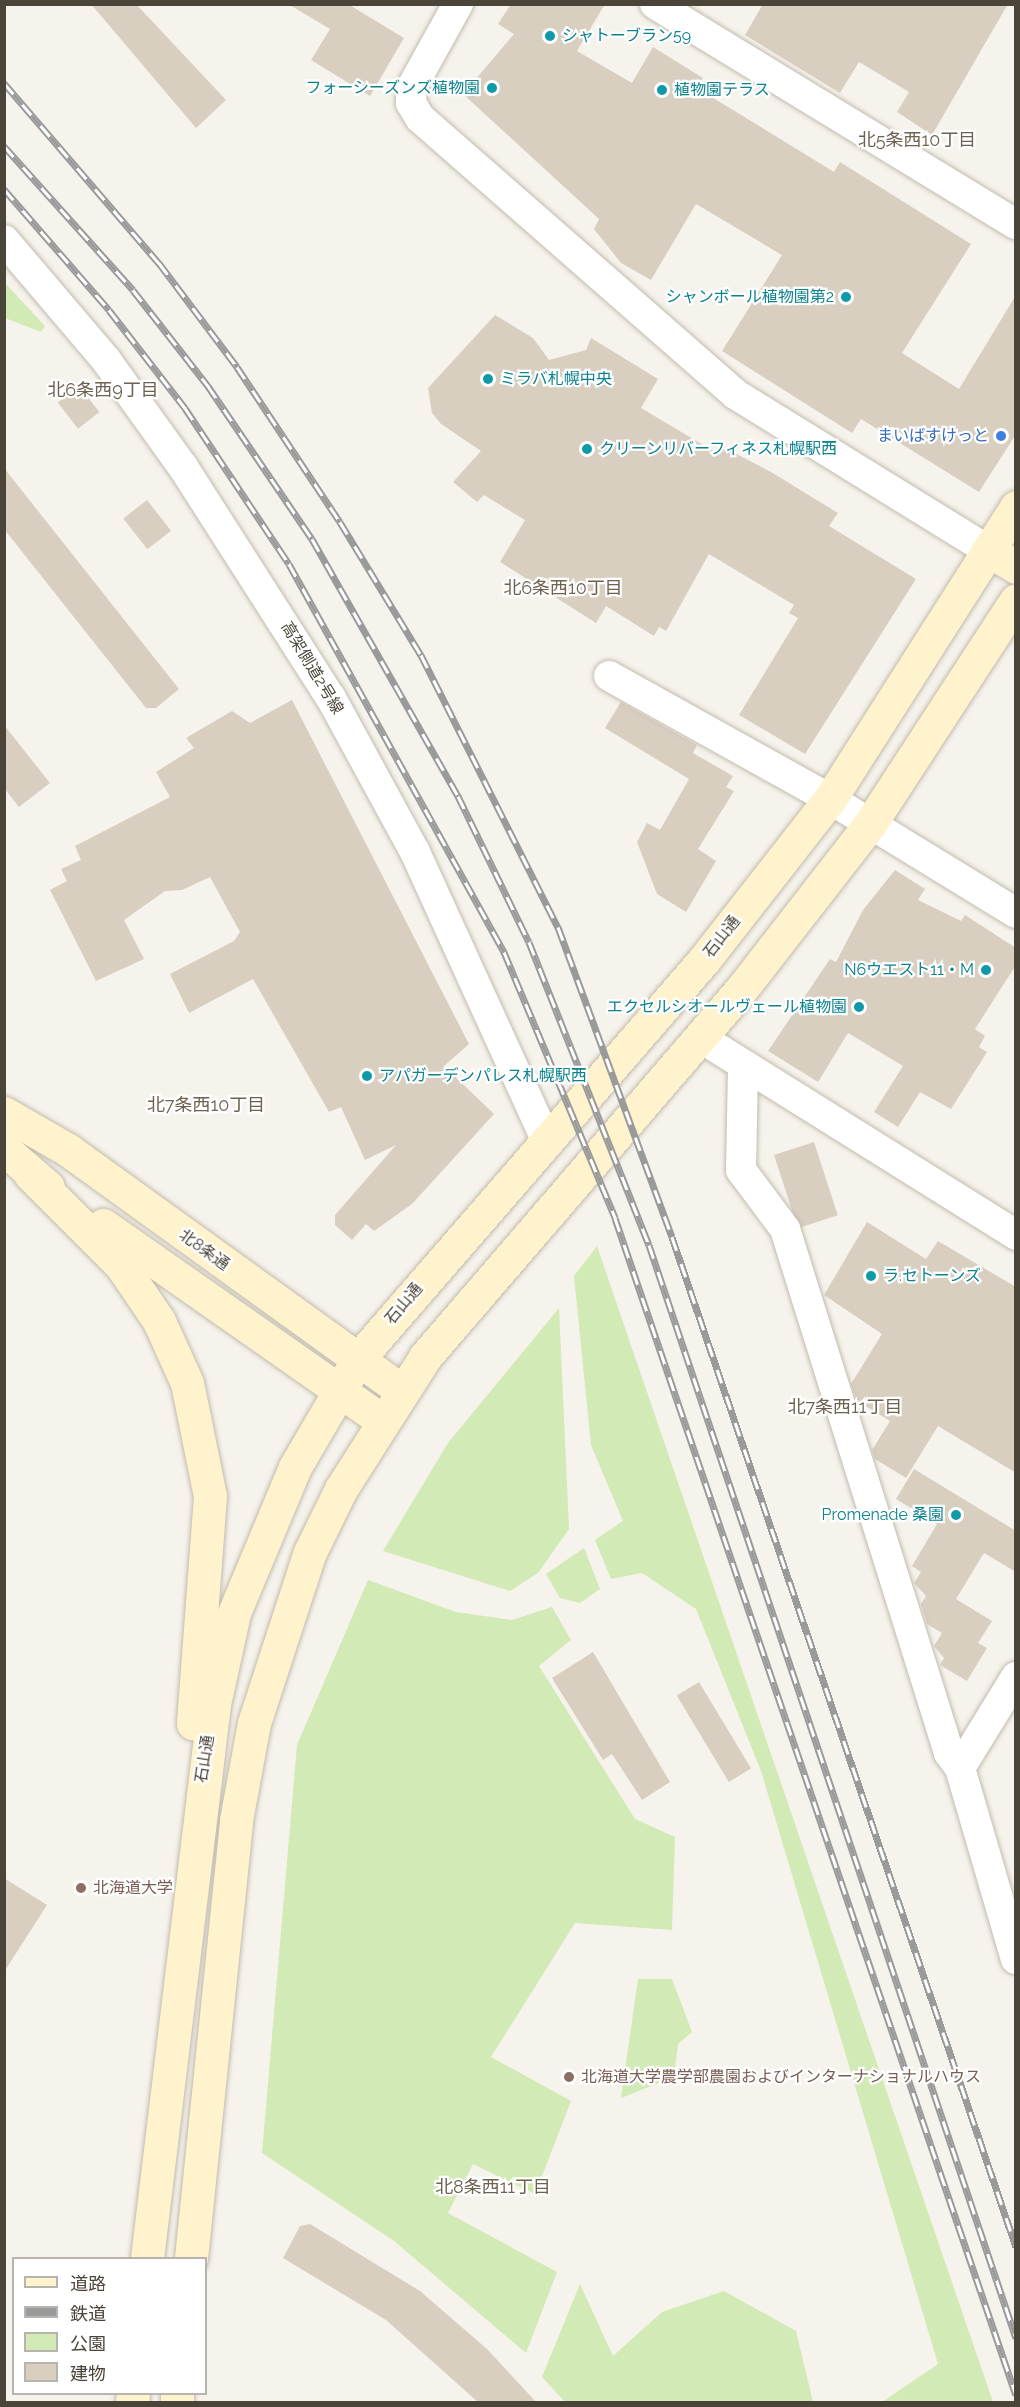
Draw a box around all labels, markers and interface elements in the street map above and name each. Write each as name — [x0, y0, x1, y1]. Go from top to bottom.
place label: シャトーブラン59 — [562, 26, 692, 46]
marker: シャトーブラン59 — [543, 29, 557, 43]
place label: フォーシーズンズ植物園 — [304, 78, 480, 98]
place label: 植物園テラス — [674, 80, 770, 100]
marker: フォーシーズンズ植物園 — [485, 81, 499, 95]
marker: 植物園テラス — [655, 83, 669, 97]
district label: 北5条西10丁目 — [858, 129, 976, 151]
place label: シャンボール植物園第2 — [666, 287, 834, 307]
marker: シャンボール植物園第2 — [839, 290, 853, 304]
place label: ミラバ札幌中央 — [500, 369, 612, 389]
marker: ミラバ札幌中央 — [481, 372, 495, 386]
district label: 北6条西9丁目 — [47, 379, 159, 401]
place label: まいばすけっと — [877, 426, 989, 446]
marker: まいばすけっと — [994, 429, 1008, 443]
place label: クリーンリバーフィネス札幌駅西 — [599, 439, 839, 459]
marker: クリーンリバーフィネス札幌駅西 — [580, 442, 594, 456]
district label: 北6条西10丁目 — [503, 577, 623, 599]
street label: 高架側道2号線 — [277, 618, 347, 718]
street label: 石山通 — [700, 912, 744, 962]
place label: N6ウエスト11・M — [844, 960, 974, 980]
marker: N6ウエスト11・M — [979, 963, 993, 977]
place label: エクセルシオールヴェール植物園 — [607, 997, 847, 1017]
marker: エクセルシオールヴェール植物園 — [852, 1000, 866, 1014]
place label: アパガーデンパレス札幌駅西 — [379, 1066, 587, 1086]
marker: アパガーデンパレス札幌駅西 — [360, 1069, 374, 1083]
district label: 北7条西10丁目 — [147, 1094, 265, 1116]
street label: 北8条通 — [175, 1225, 233, 1275]
place label: ラ.セトーンズ — [883, 1266, 982, 1286]
marker: ラ.セトーンズ — [864, 1269, 878, 1283]
street label: 石山通 — [381, 1279, 427, 1329]
district label: 北7条西11丁目 — [787, 1396, 903, 1418]
place label: Promenade 桑園 — [822, 1505, 944, 1525]
marker: Promenade 桑園 — [949, 1508, 963, 1522]
street label: 石山通 — [192, 1734, 218, 1784]
place label: 北海道大学 — [93, 1878, 173, 1898]
marker: 北海道大学 — [74, 1881, 88, 1895]
place label: 北海道大学農学部農園およびインターナショナルハウス — [581, 2067, 981, 2087]
marker: 北海道大学農学部農園およびインターナショナルハウス — [562, 2070, 576, 2084]
district label: 北8条西11丁目 — [435, 2176, 551, 2198]
legend — [12, 2257, 207, 2395]
text: 道路 — [70, 2273, 106, 2294]
text: 鉄道 — [70, 2303, 106, 2324]
text: 公園 — [70, 2333, 106, 2354]
text: 建物 — [70, 2363, 106, 2384]

